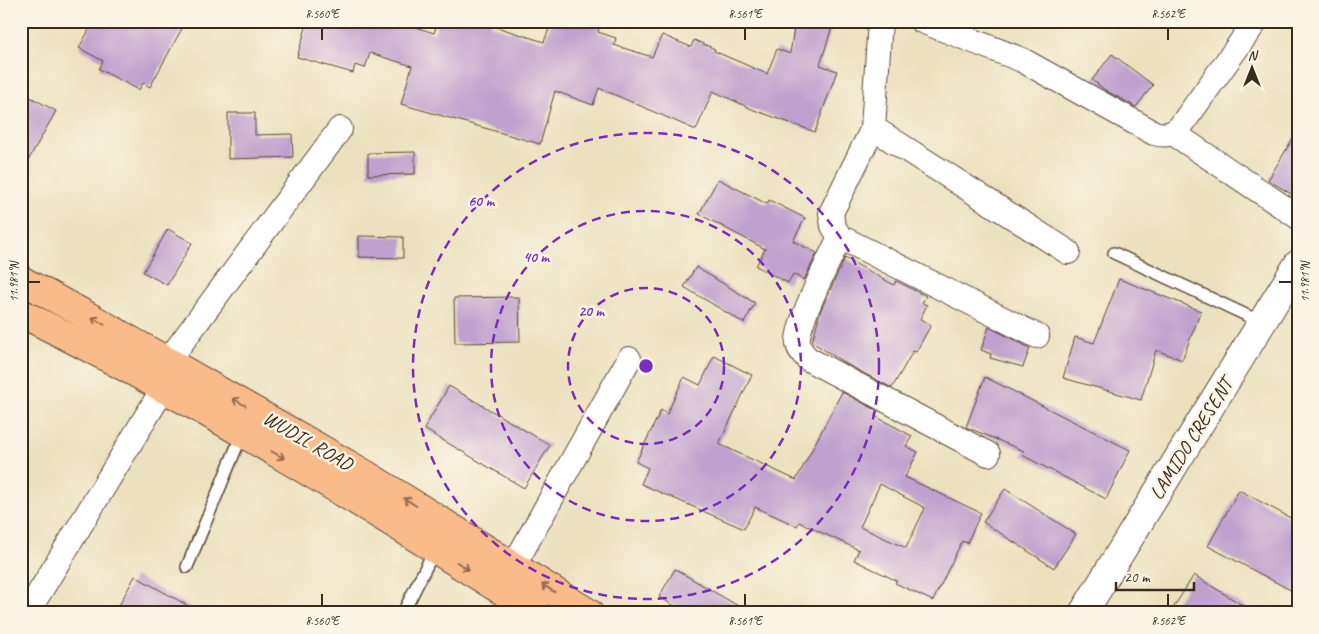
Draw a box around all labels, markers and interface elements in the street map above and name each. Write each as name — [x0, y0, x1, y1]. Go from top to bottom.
text: 8.560°E — [305, 6, 341, 22]
text: 8.561°E — [728, 6, 764, 22]
text: 8.562°E — [1151, 6, 1187, 22]
north arrow — [1226, 42, 1276, 92]
text: N — [1248, 47, 1259, 64]
text: 60 m — [468, 192, 495, 211]
text: 40 m — [523, 248, 550, 267]
text: 11.981°N — [6, 260, 22, 302]
text: 11.981°N — [1297, 260, 1313, 302]
text: 20 m — [578, 302, 605, 321]
one-way arrow — [91, 316, 106, 326]
centre of rings — [637, 357, 655, 375]
street label: LAMIDO CRESENT — [1144, 370, 1241, 504]
one-way arrow — [233, 396, 247, 406]
street label: WUDIL ROAD — [259, 405, 358, 477]
one-way arrow — [271, 451, 285, 461]
one-way arrow — [403, 497, 417, 507]
scale bar — [1116, 559, 1194, 591]
one-way arrow — [455, 561, 469, 571]
text: 20 m — [1124, 568, 1151, 587]
one-way arrow — [541, 582, 555, 592]
text: 8.560°E — [305, 613, 341, 629]
text: 8.561°E — [728, 613, 764, 629]
text: 8.562°E — [1151, 613, 1187, 629]

